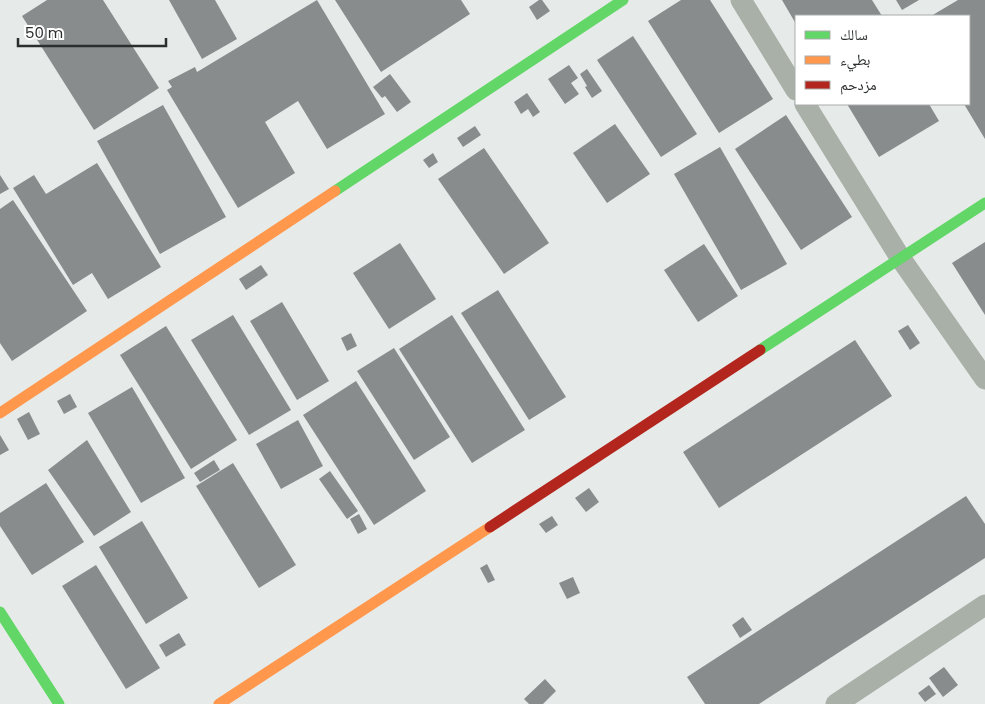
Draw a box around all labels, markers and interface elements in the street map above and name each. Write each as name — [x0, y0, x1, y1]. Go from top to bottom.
scale bar — [18, 15, 165, 47]
legend — [795, 15, 970, 105]
text: 50 m — [25, 22, 63, 43]
text: سالك — [840, 24, 868, 45]
text: بطيء — [840, 49, 870, 72]
text: مزدحم — [840, 74, 877, 95]

